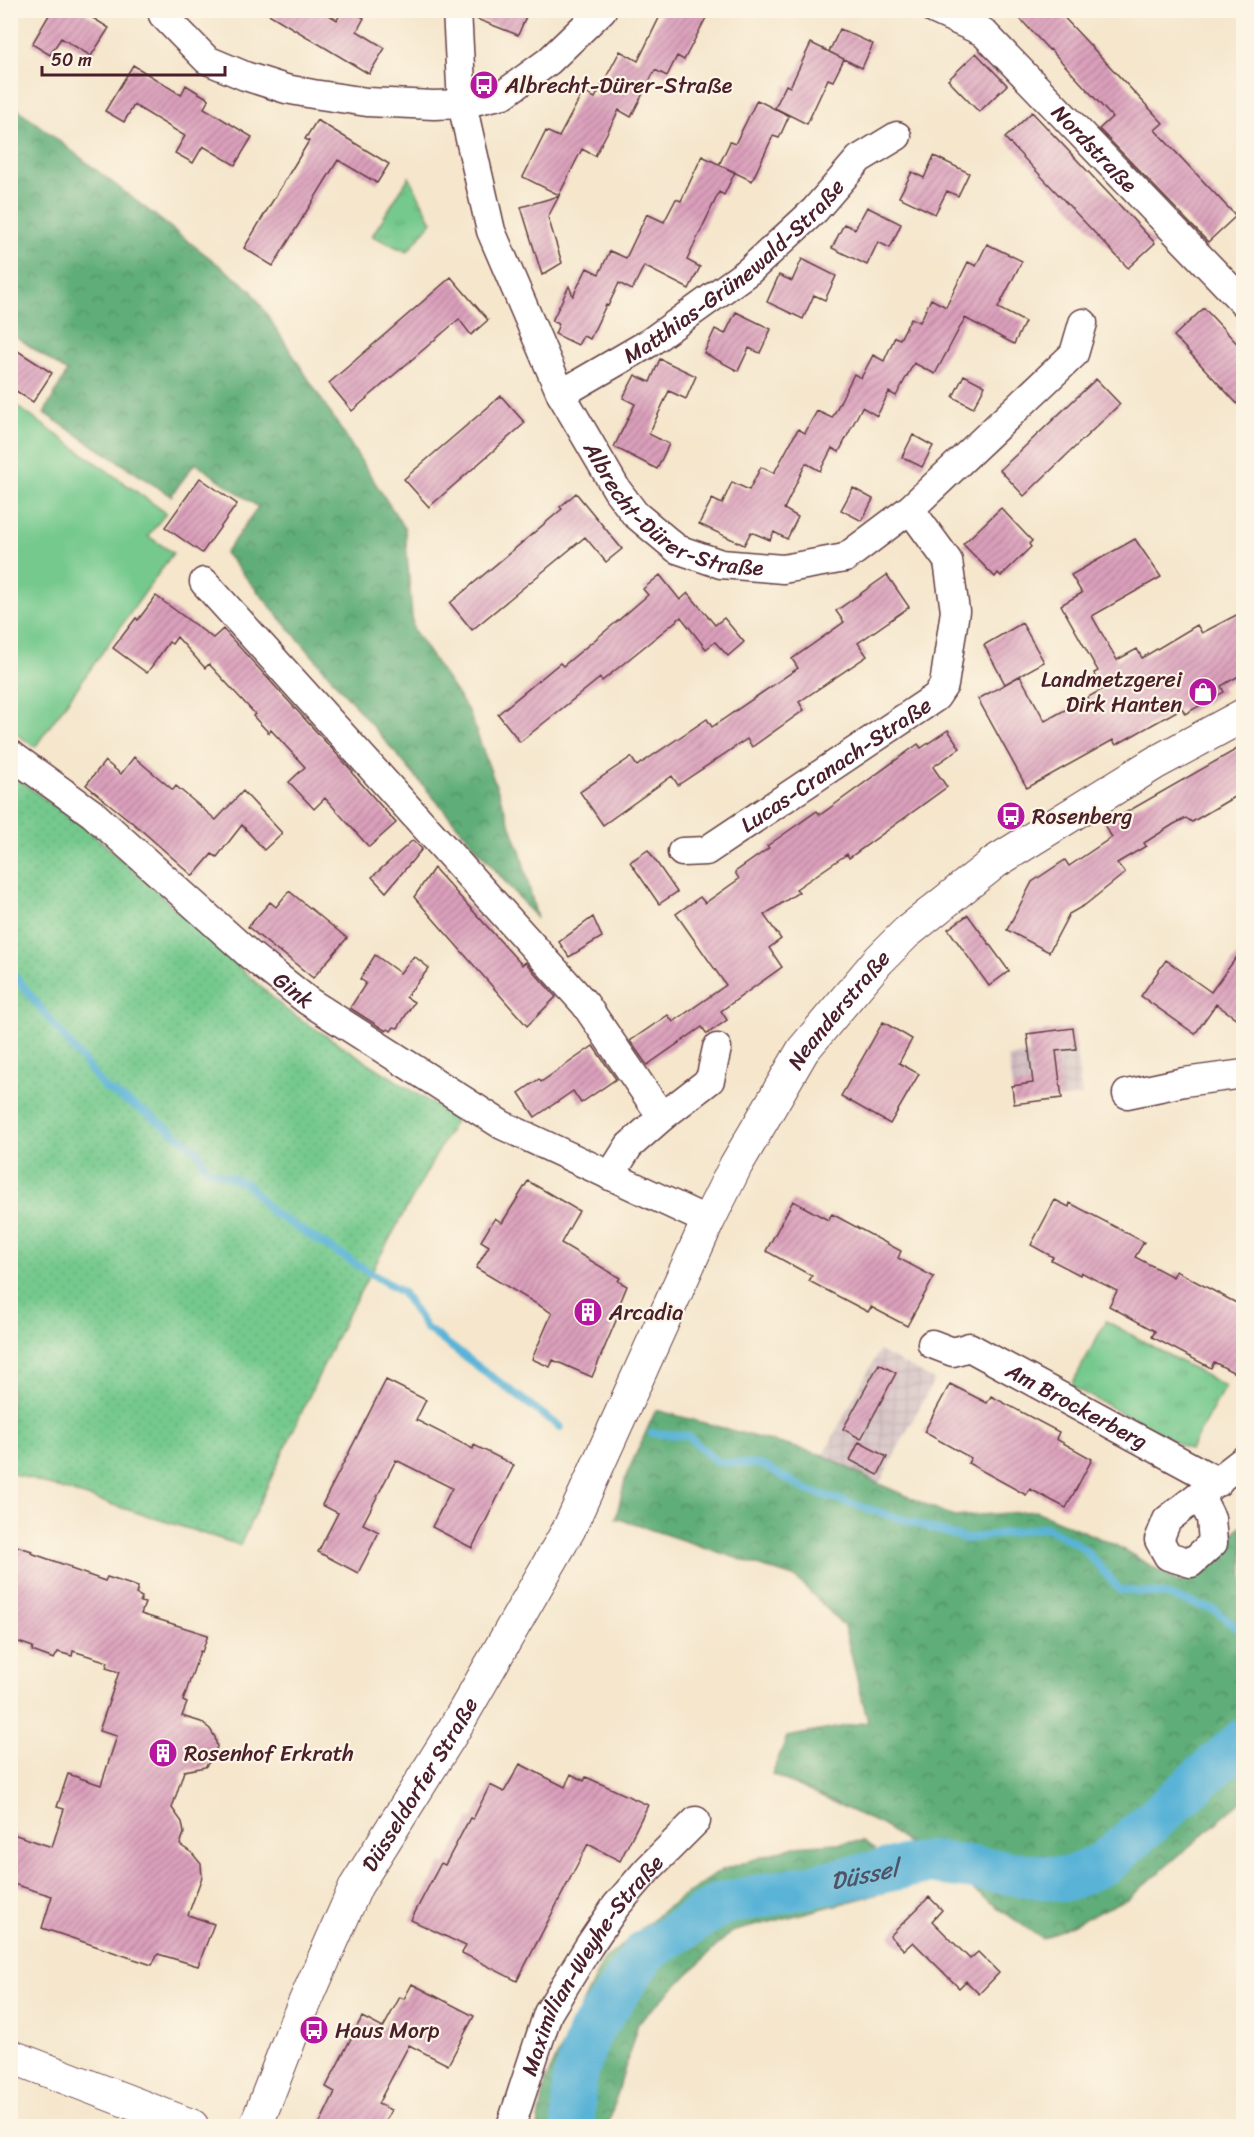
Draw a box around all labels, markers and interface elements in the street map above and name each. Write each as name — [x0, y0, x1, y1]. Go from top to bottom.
scale bar — [42, 39, 225, 77]
text: 50 m — [51, 44, 92, 76]
place label: Albrecht-Dürer-Straße — [504, 66, 733, 105]
bus stop icon: Albrecht-Dürer-Straße — [468, 69, 500, 101]
street label: Nordstraße — [1042, 95, 1147, 202]
street label: Matthias-Grünewald-Straße — [615, 169, 855, 374]
street label: Albrecht-Dürer-Straße — [572, 433, 765, 587]
place label: Landmetzgerei Dirk Hanten — [1041, 660, 1183, 724]
shop icon: Landmetzgerei Dirk Hanten — [1187, 676, 1219, 708]
street label: Lucas-Cranach-Straße — [732, 686, 940, 843]
place label: Rosenberg — [1032, 797, 1132, 836]
bus stop icon: Rosenberg — [995, 800, 1027, 832]
street label: Neanderstraße — [777, 940, 900, 1077]
street label: Gink — [264, 961, 323, 1019]
place label: Arcadia — [608, 1293, 683, 1332]
building icon: Arcadia — [572, 1296, 604, 1328]
street label: Am Brockerberg — [998, 1351, 1155, 1460]
street label: Düsseldorfer Straße — [351, 1690, 489, 1880]
place label: Rosenhof Erkrath — [184, 1734, 354, 1773]
building icon: Rosenhof Erkrath — [147, 1737, 179, 1769]
street label: Maximilian-Weyhe-Straße — [510, 1844, 673, 2081]
water label: Düssel — [827, 1846, 907, 1902]
place label: Haus Morp — [335, 2011, 440, 2050]
bus stop icon: Haus Morp — [298, 2014, 330, 2046]

